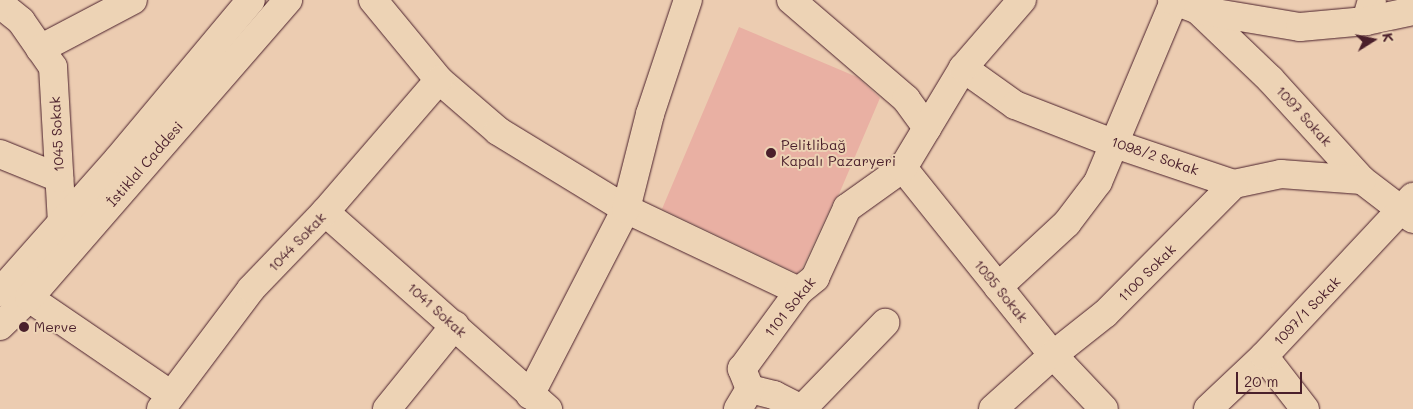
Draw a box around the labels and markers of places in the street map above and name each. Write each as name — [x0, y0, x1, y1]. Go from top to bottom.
place label: Pelitlibağ Kapalı Pazaryeri — [781, 137, 896, 170]
marker: Pelitlibağ Kapalı Pazaryeri — [765, 147, 777, 159]
place label: Merve — [34, 319, 77, 335]
marker: Merve — [18, 321, 30, 333]

